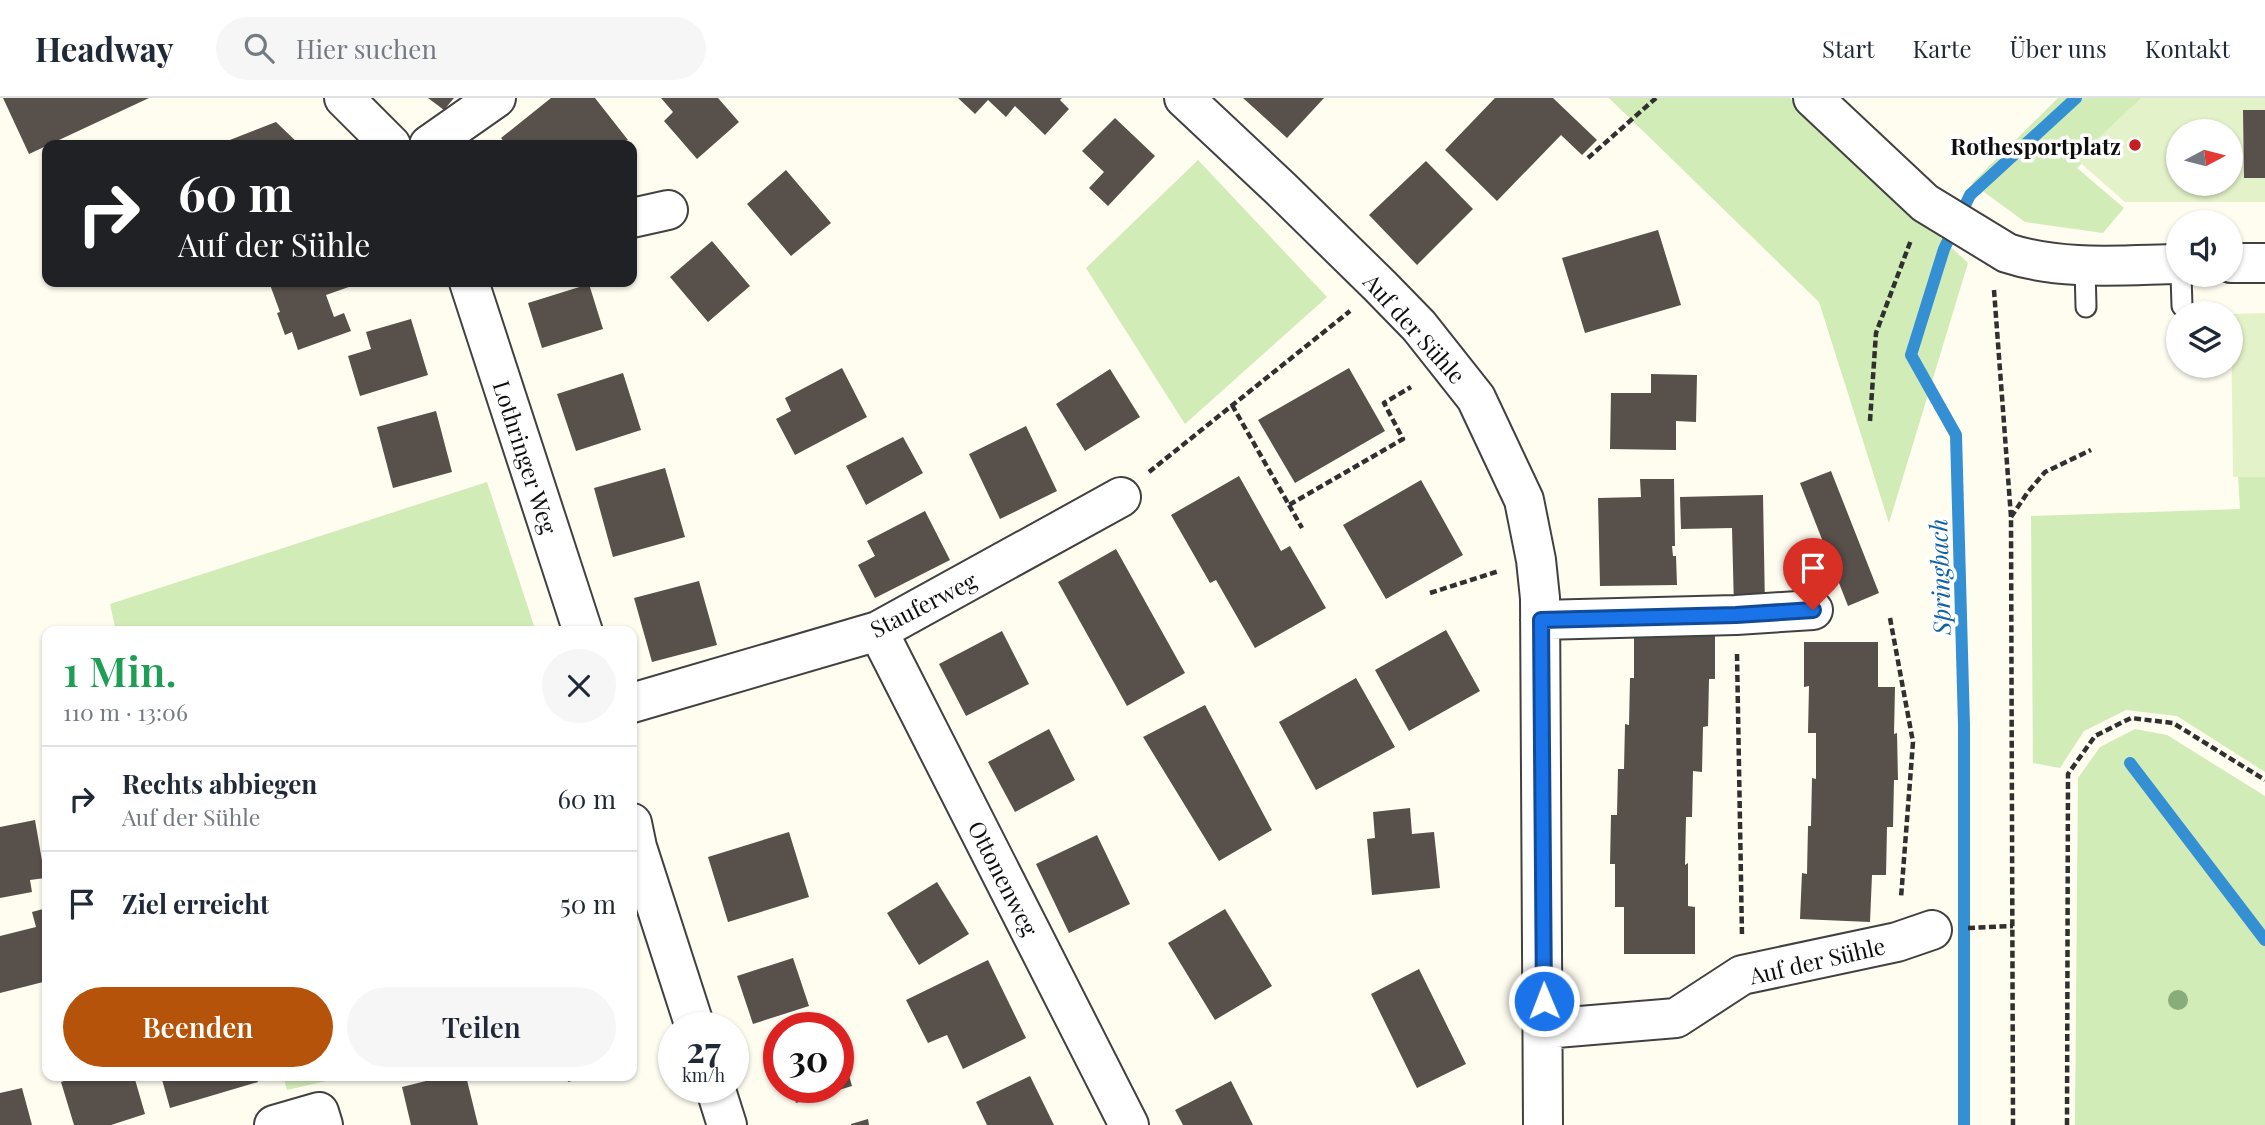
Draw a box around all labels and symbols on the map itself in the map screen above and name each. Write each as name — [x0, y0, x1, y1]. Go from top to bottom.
north arrow — [2166, 119, 2244, 196]
place label: Rothesportplatz — [1950, 130, 2121, 161]
marker: Rothesportplatz — [2127, 137, 2143, 153]
street label: Auf der Sühle — [1357, 265, 1473, 390]
street label: Lothringer Weg — [487, 376, 565, 538]
water label: Springbach — [1921, 518, 1957, 637]
pin — [1783, 538, 1843, 610]
street label: Stauferweg — [864, 564, 982, 644]
street label: Ottonenweg — [962, 815, 1046, 941]
street label: Auf der Sühle — [1745, 929, 1888, 991]
position arrow — [1507, 964, 1581, 1038]
speed limit sign: 30 — [763, 1012, 854, 1103]

